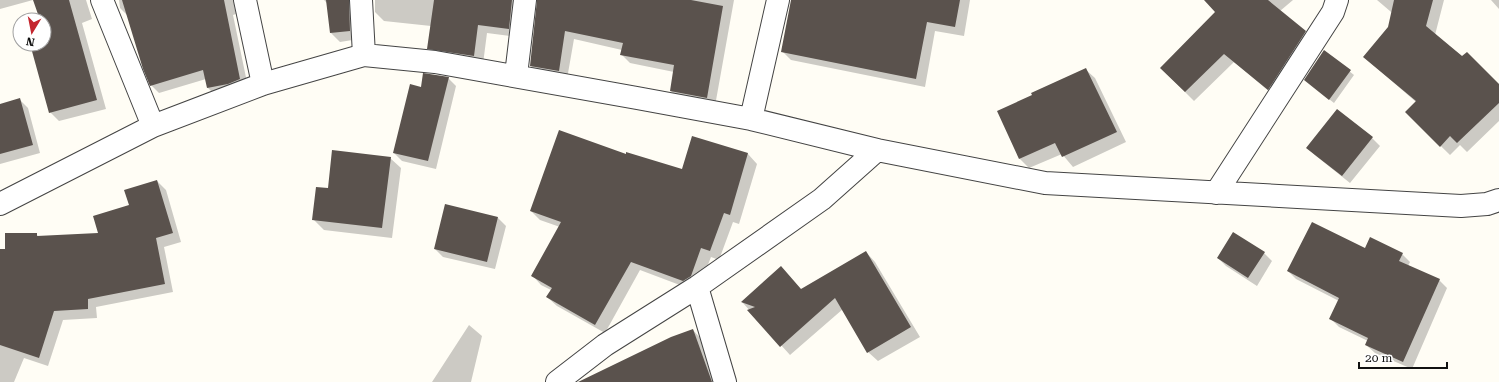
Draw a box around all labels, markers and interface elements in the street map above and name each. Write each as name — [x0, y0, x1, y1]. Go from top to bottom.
north arrow — [12, 12, 52, 52]
text: N — [25, 34, 36, 48]
scale bar — [1359, 344, 1447, 370]
text: 20 m — [1365, 351, 1392, 365]

